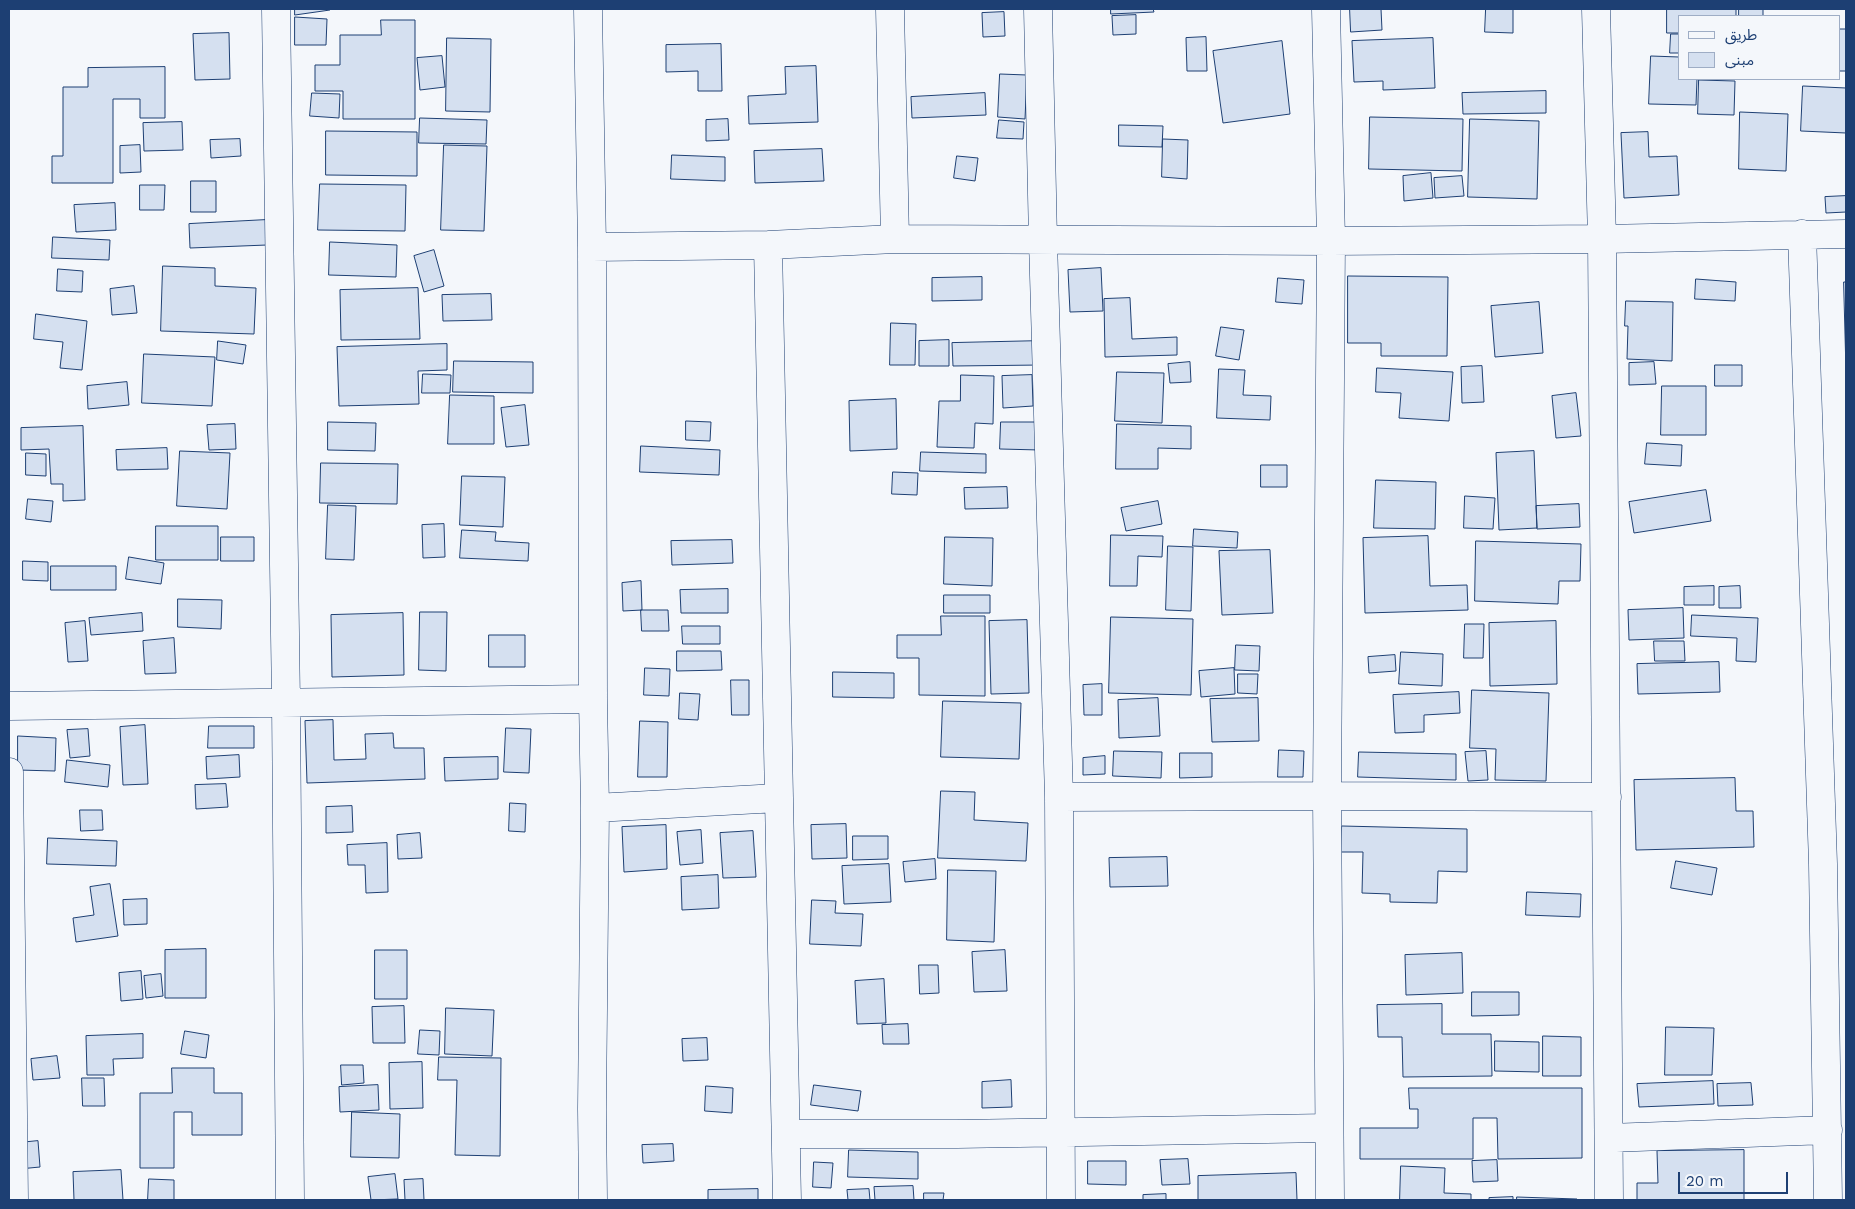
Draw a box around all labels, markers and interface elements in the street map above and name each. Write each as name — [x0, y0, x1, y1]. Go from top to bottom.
legend — [1678, 15, 1840, 80]
text: طريق — [1725, 26, 1757, 44]
text: مبنى — [1725, 51, 1754, 69]
scale bar — [1680, 1162, 1790, 1194]
text: 20 m — [1686, 1172, 1724, 1190]

